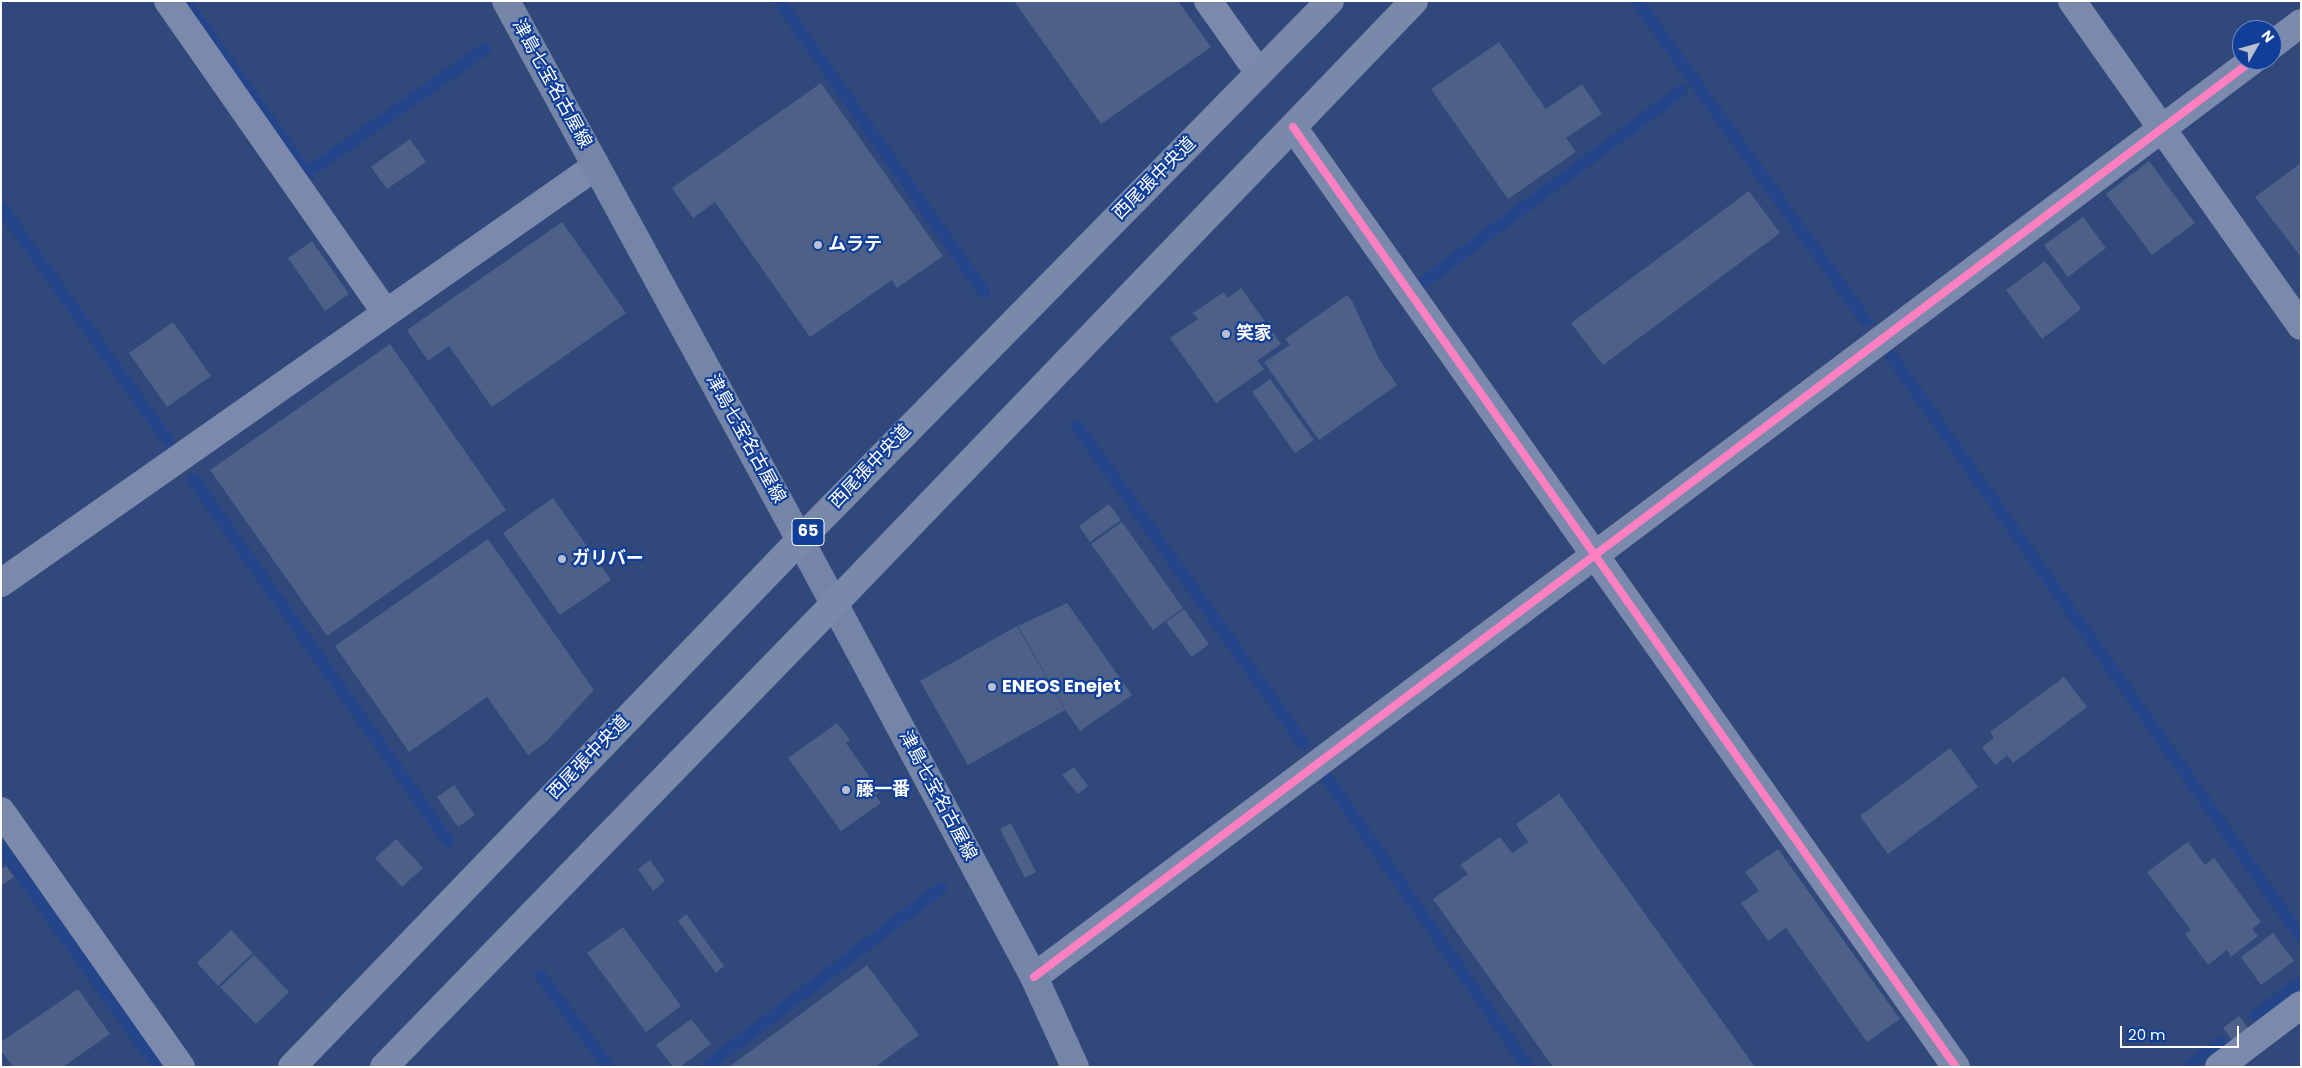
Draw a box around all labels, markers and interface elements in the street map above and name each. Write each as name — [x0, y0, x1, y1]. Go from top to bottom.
street label: 津島七宝名古屋線 — [507, 16, 595, 152]
north arrow — [2232, 20, 2282, 70]
text: N — [2257, 26, 2279, 47]
street label: 西尾張中央道 — [1109, 133, 1201, 225]
place label: ムラテ — [828, 234, 882, 256]
marker: ムラテ — [812, 239, 824, 251]
place label: 笑家 — [1236, 323, 1272, 345]
marker: 笑家 — [1220, 328, 1232, 340]
street label: 津島七宝名古屋線 — [701, 371, 789, 507]
street label: 西尾張中央道 — [826, 421, 916, 513]
road number: 65 — [792, 518, 824, 546]
place label: ガリバー — [572, 548, 644, 570]
marker: ガリバー — [556, 553, 568, 565]
place label: ENEOS Enejet — [1002, 676, 1121, 698]
marker: ENEOS Enejet — [986, 681, 998, 693]
street label: 西尾張中央道 — [544, 712, 634, 804]
street label: 津島七宝名古屋線 — [894, 727, 980, 865]
place label: 藤一番 — [856, 779, 910, 801]
marker: 藤一番 — [840, 784, 852, 796]
scale bar — [2122, 1016, 2241, 1048]
text: 20 m — [2128, 1024, 2166, 1045]

